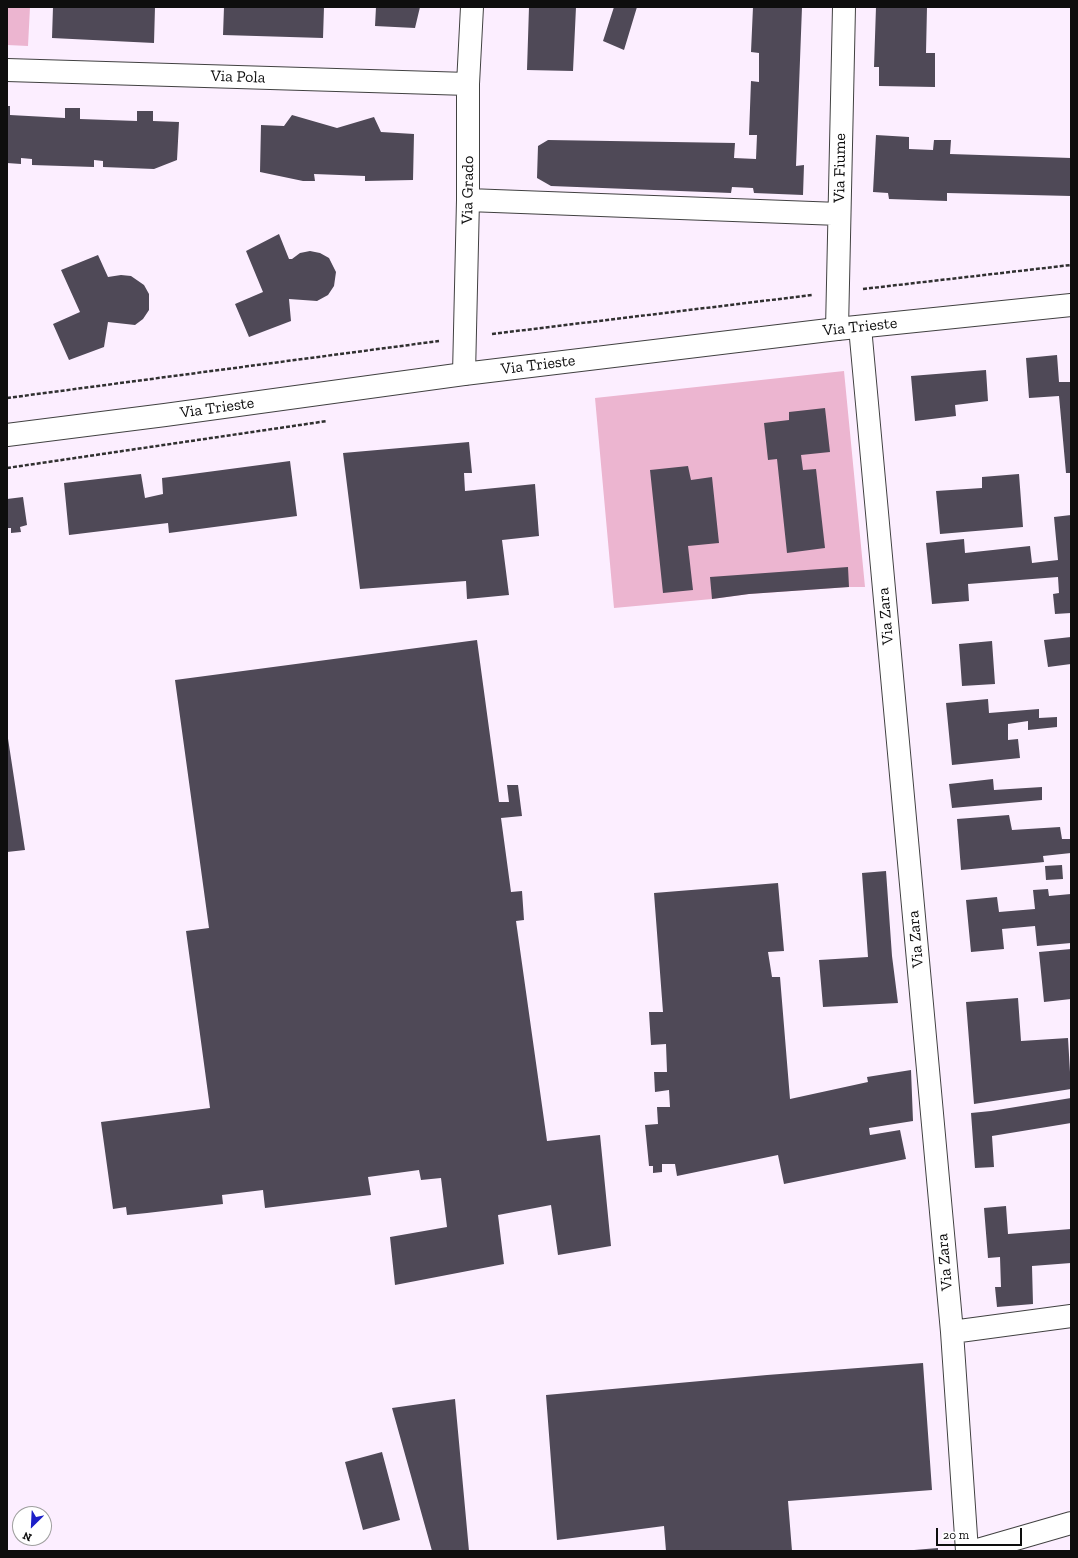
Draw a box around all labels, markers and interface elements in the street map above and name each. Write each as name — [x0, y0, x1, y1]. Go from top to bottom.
street label: Via Pola — [210, 66, 266, 88]
street label: Via Fiume — [830, 133, 850, 203]
street label: Via Grado — [458, 156, 478, 224]
street label: Via Trieste — [822, 314, 898, 340]
street label: Via Trieste — [500, 351, 576, 379]
street label: Via Trieste — [179, 393, 255, 423]
street label: Via Zara — [874, 587, 898, 645]
street label: Via Zara — [904, 910, 928, 968]
street label: Via Zara — [933, 1233, 957, 1291]
north arrow — [12, 1506, 52, 1546]
scale bar — [938, 1520, 1024, 1546]
text: 20 m — [943, 1528, 969, 1542]
text: N — [21, 1529, 34, 1544]

